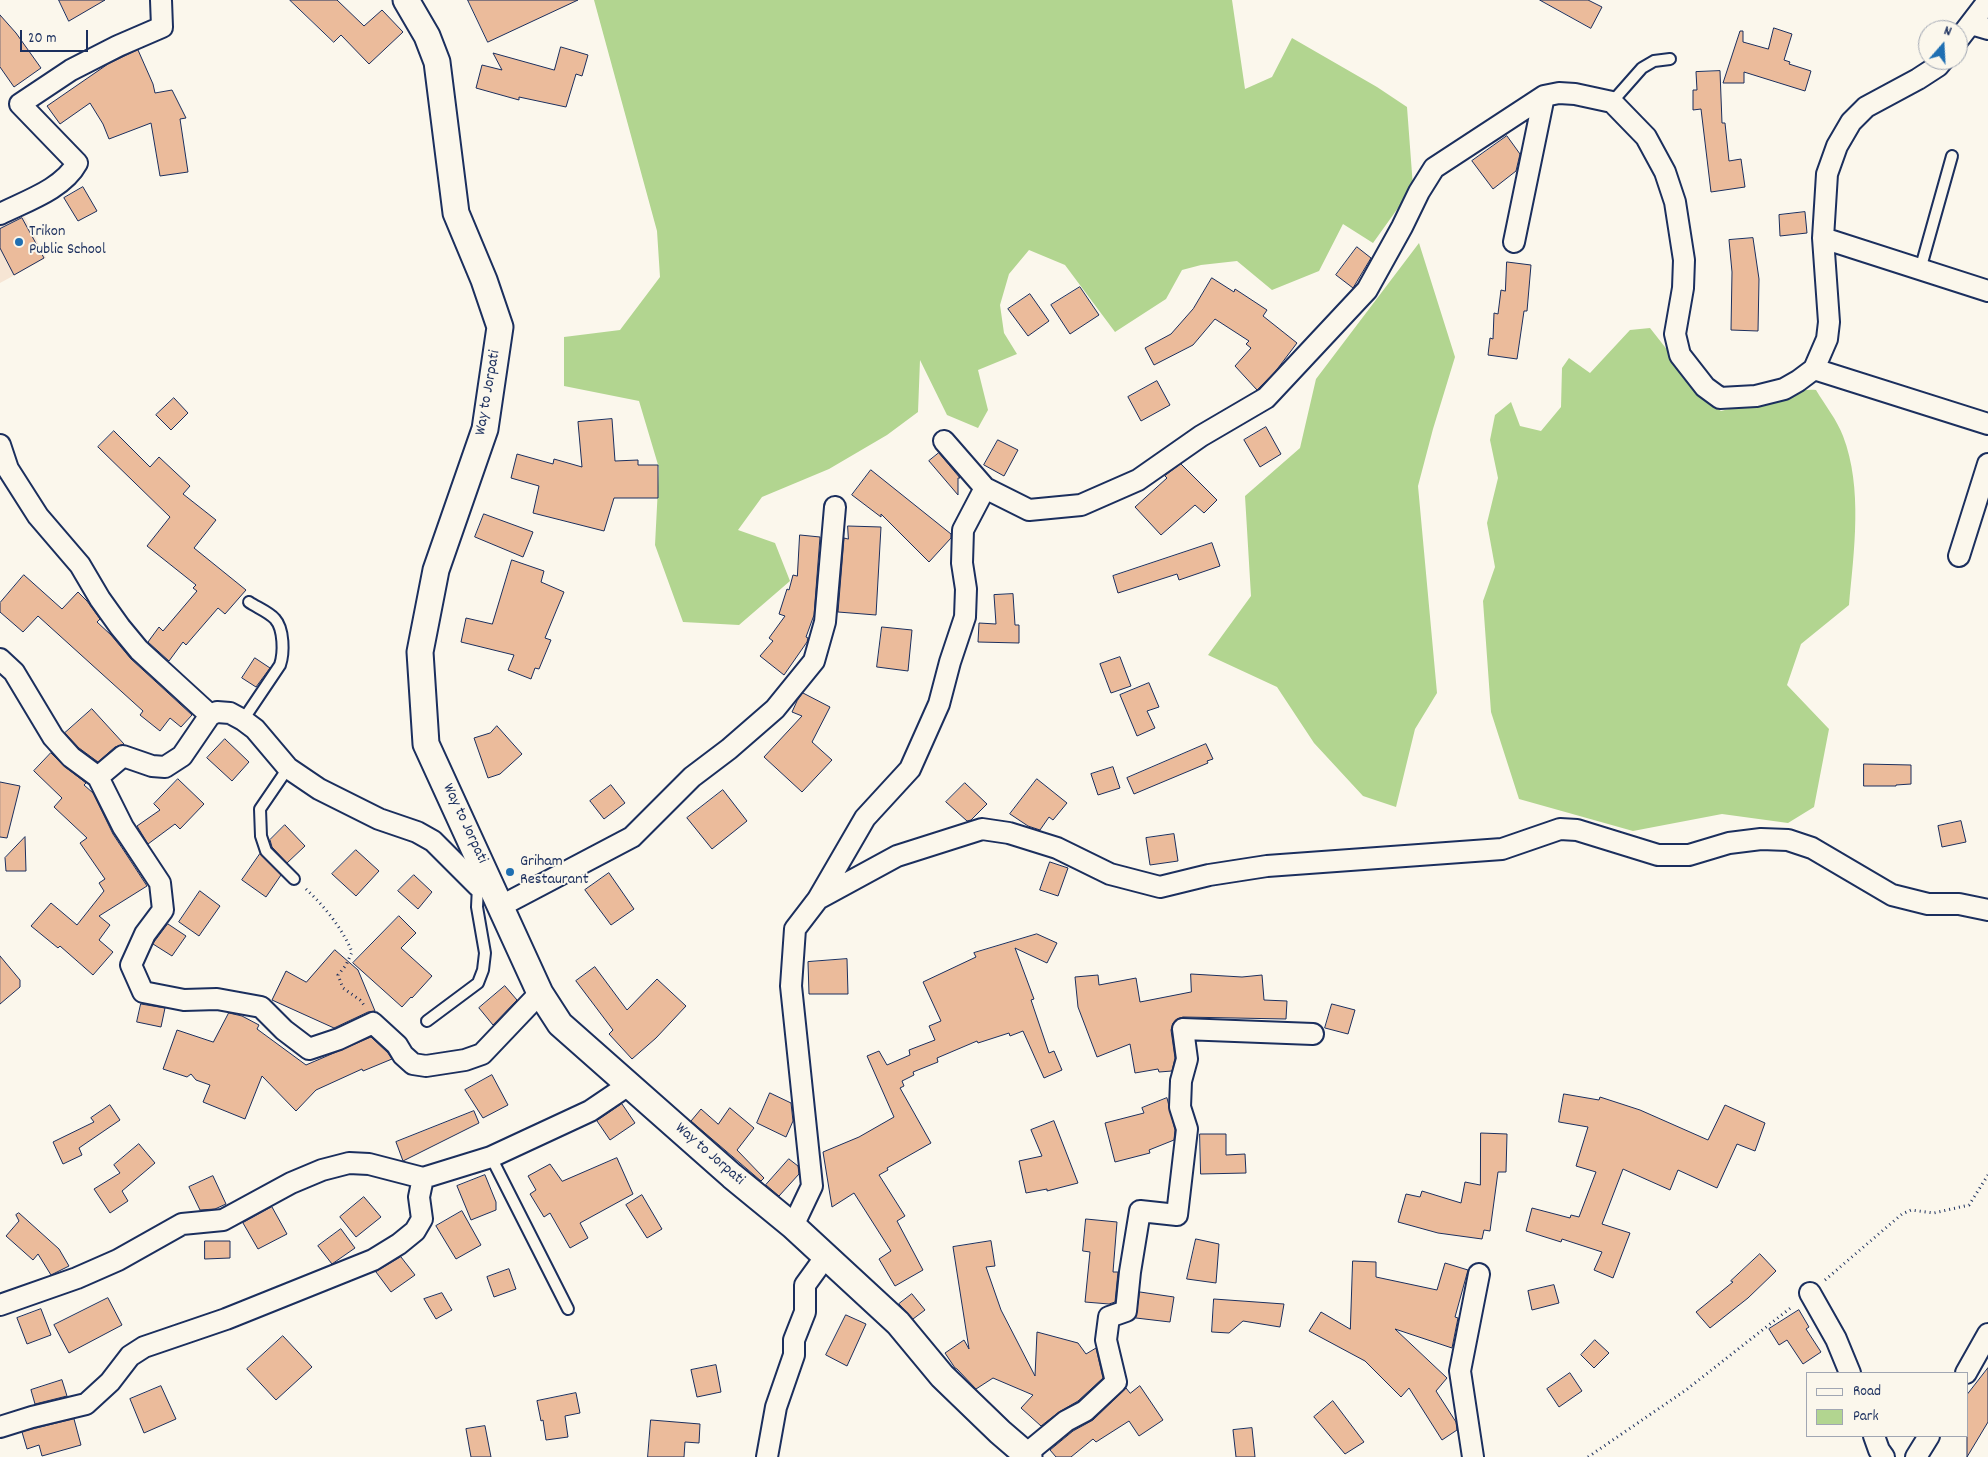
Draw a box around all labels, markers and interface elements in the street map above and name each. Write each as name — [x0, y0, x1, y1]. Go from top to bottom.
scale bar — [22, 20, 90, 52]
north arrow — [1918, 20, 1968, 70]
text: N — [1941, 21, 1954, 42]
text: 20 m — [28, 28, 56, 50]
place label: Trikon Public School — [29, 223, 106, 261]
marker: Trikon Public School — [13, 236, 25, 248]
street label: Way to Jorpati — [472, 349, 506, 437]
street label: Way to Jorpati — [437, 781, 491, 867]
place label: Griham Restaurant — [520, 853, 589, 891]
marker: Griham Restaurant — [504, 866, 516, 878]
street label: Way to Jorpati — [670, 1120, 748, 1190]
legend — [1806, 1372, 1968, 1437]
text: Road — [1853, 1381, 1881, 1403]
text: Park — [1853, 1406, 1879, 1428]

